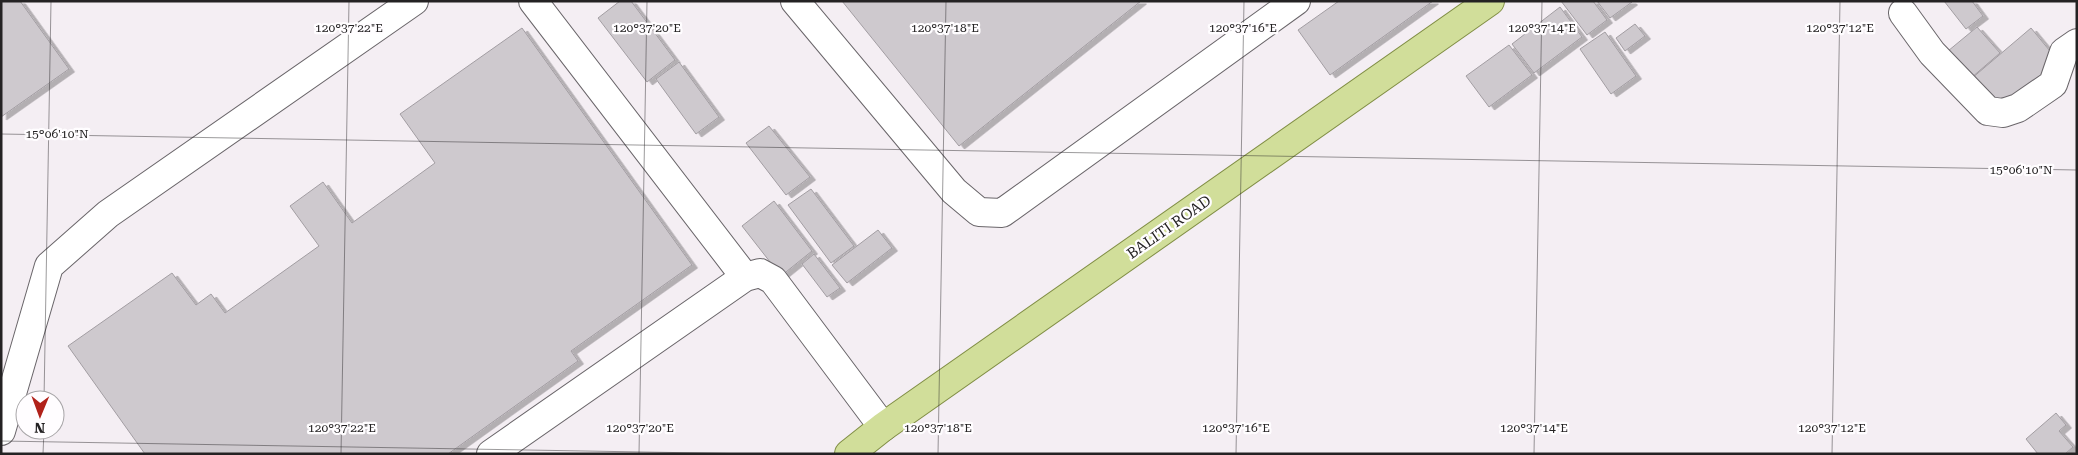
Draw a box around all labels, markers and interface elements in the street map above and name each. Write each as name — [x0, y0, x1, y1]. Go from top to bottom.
text: 120°37'22"E — [315, 21, 383, 35]
text: 120°37'20"E — [613, 21, 681, 35]
text: 120°37'18"E — [911, 21, 979, 35]
text: 120°37'16"E — [1209, 21, 1277, 35]
text: 120°37'14"E — [1508, 21, 1576, 35]
text: 120°37'12"E — [1806, 21, 1874, 35]
text: 15°06'10"N — [25, 127, 89, 141]
text: 15°06'10"N — [1989, 163, 2053, 177]
street label: BALITI ROAD — [1123, 191, 1215, 263]
north arrow — [15, 390, 65, 440]
text: N — [34, 420, 45, 436]
text: 120°37'22"E — [308, 421, 376, 435]
text: 120°37'20"E — [606, 421, 674, 435]
text: 120°37'18"E — [904, 421, 972, 435]
text: 120°37'16"E — [1202, 421, 1270, 435]
text: 120°37'14"E — [1500, 421, 1568, 435]
text: 120°37'12"E — [1798, 421, 1866, 435]

